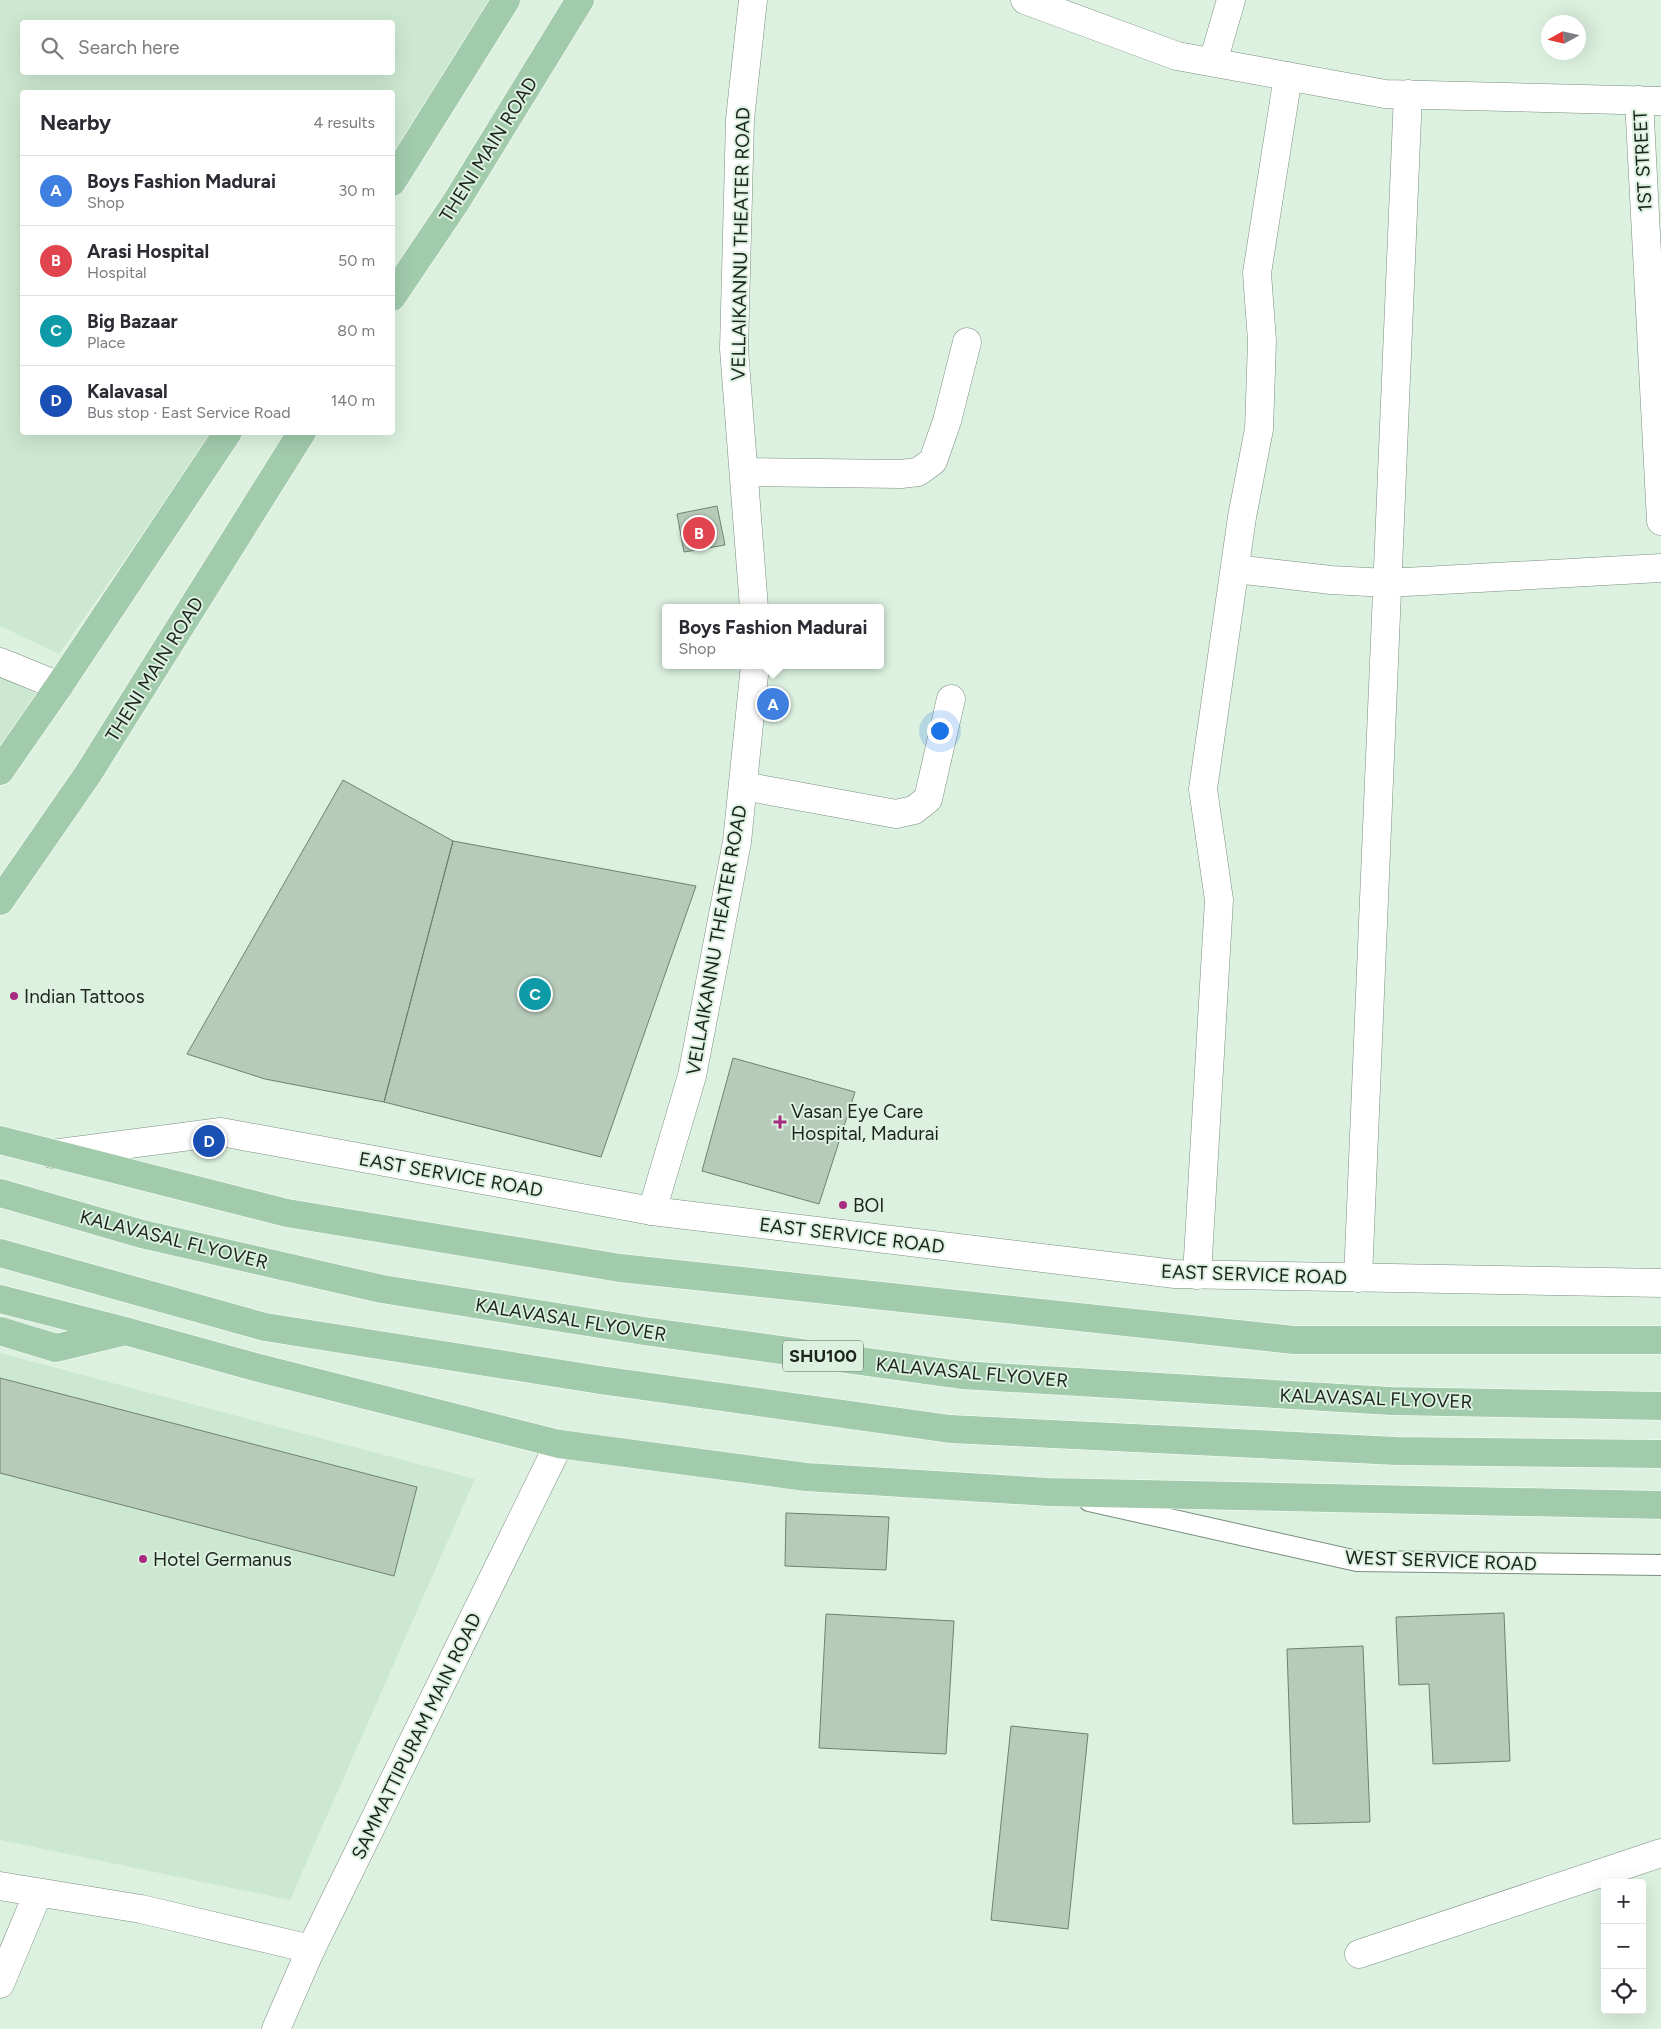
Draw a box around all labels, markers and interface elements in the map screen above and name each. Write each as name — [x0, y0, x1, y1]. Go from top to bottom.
north arrow — [1541, 15, 1586, 60]
search box — [20, 20, 395, 75]
icon: search — [38, 34, 66, 62]
text: Search here — [78, 36, 180, 59]
street label: THENI MAIN ROAD — [435, 73, 542, 226]
street label: VELLAIKANNU THEATER ROAD — [727, 107, 754, 381]
street label: 1ST STREET — [1628, 109, 1657, 212]
text: Nearby — [40, 110, 111, 135]
text: 4 results — [314, 113, 375, 132]
text: Boys Fashion Madurai — [87, 170, 276, 193]
text: A — [50, 181, 62, 200]
text: 30 m — [338, 181, 375, 200]
text: Shop — [87, 193, 125, 212]
text: Arasi Hospital — [87, 240, 209, 263]
text: B — [51, 251, 61, 270]
text: 50 m — [338, 251, 375, 270]
text: Hospital — [87, 263, 147, 282]
text: Big Bazaar — [87, 310, 178, 333]
text: C — [50, 321, 62, 340]
text: 80 m — [337, 321, 375, 340]
text: Place — [87, 333, 125, 352]
text: Kalavasal — [87, 380, 168, 403]
text: D — [50, 391, 62, 410]
text: 140 m — [331, 391, 375, 410]
text: Bus stop · East Service Road — [87, 403, 291, 422]
pin: B — [683, 514, 715, 552]
street label: THENI MAIN ROAD — [101, 593, 208, 746]
popup — [662, 604, 884, 669]
text: Boys Fashion Madurai — [679, 616, 867, 639]
text: Shop — [679, 639, 716, 658]
pin: A — [757, 685, 789, 723]
your location — [927, 718, 953, 744]
street label: VELLAIKANNU THEATER ROAD — [681, 803, 752, 1077]
pin: C — [519, 975, 551, 1013]
place label: Indian Tattoos — [24, 985, 145, 1008]
marker: Indian Tattoos — [8, 990, 20, 1002]
place label: Vasan Eye Care Hospital, Madurai — [791, 1100, 939, 1145]
marker: Vasan Eye Care Hospital, Madurai — [773, 1115, 787, 1129]
pin: D — [193, 1122, 225, 1160]
street label: EAST SERVICE ROAD — [357, 1147, 545, 1202]
place label: BOI — [853, 1194, 885, 1217]
marker: BOI — [837, 1199, 849, 1211]
street label: KALAVASAL FLYOVER — [77, 1205, 270, 1274]
street label: EAST SERVICE ROAD — [758, 1213, 946, 1258]
street label: EAST SERVICE ROAD — [1160, 1260, 1347, 1289]
street label: KALAVASAL FLYOVER — [474, 1293, 668, 1346]
road number: SHU100 — [783, 1340, 863, 1372]
street label: KALAVASAL FLYOVER — [875, 1353, 1069, 1392]
street label: KALAVASAL FLYOVER — [1279, 1384, 1473, 1413]
street label: WEST SERVICE ROAD — [1345, 1546, 1537, 1575]
place label: Hotel Germanus — [153, 1548, 292, 1571]
marker: Hotel Germanus — [137, 1553, 149, 1565]
street label: SAMMATTIPURAM MAIN ROAD — [347, 1609, 486, 1863]
map controls — [1601, 1879, 1646, 2014]
button: + — [1601, 1879, 1646, 1924]
button: − — [1601, 1924, 1646, 1969]
button: locate — [1601, 1969, 1646, 2014]

